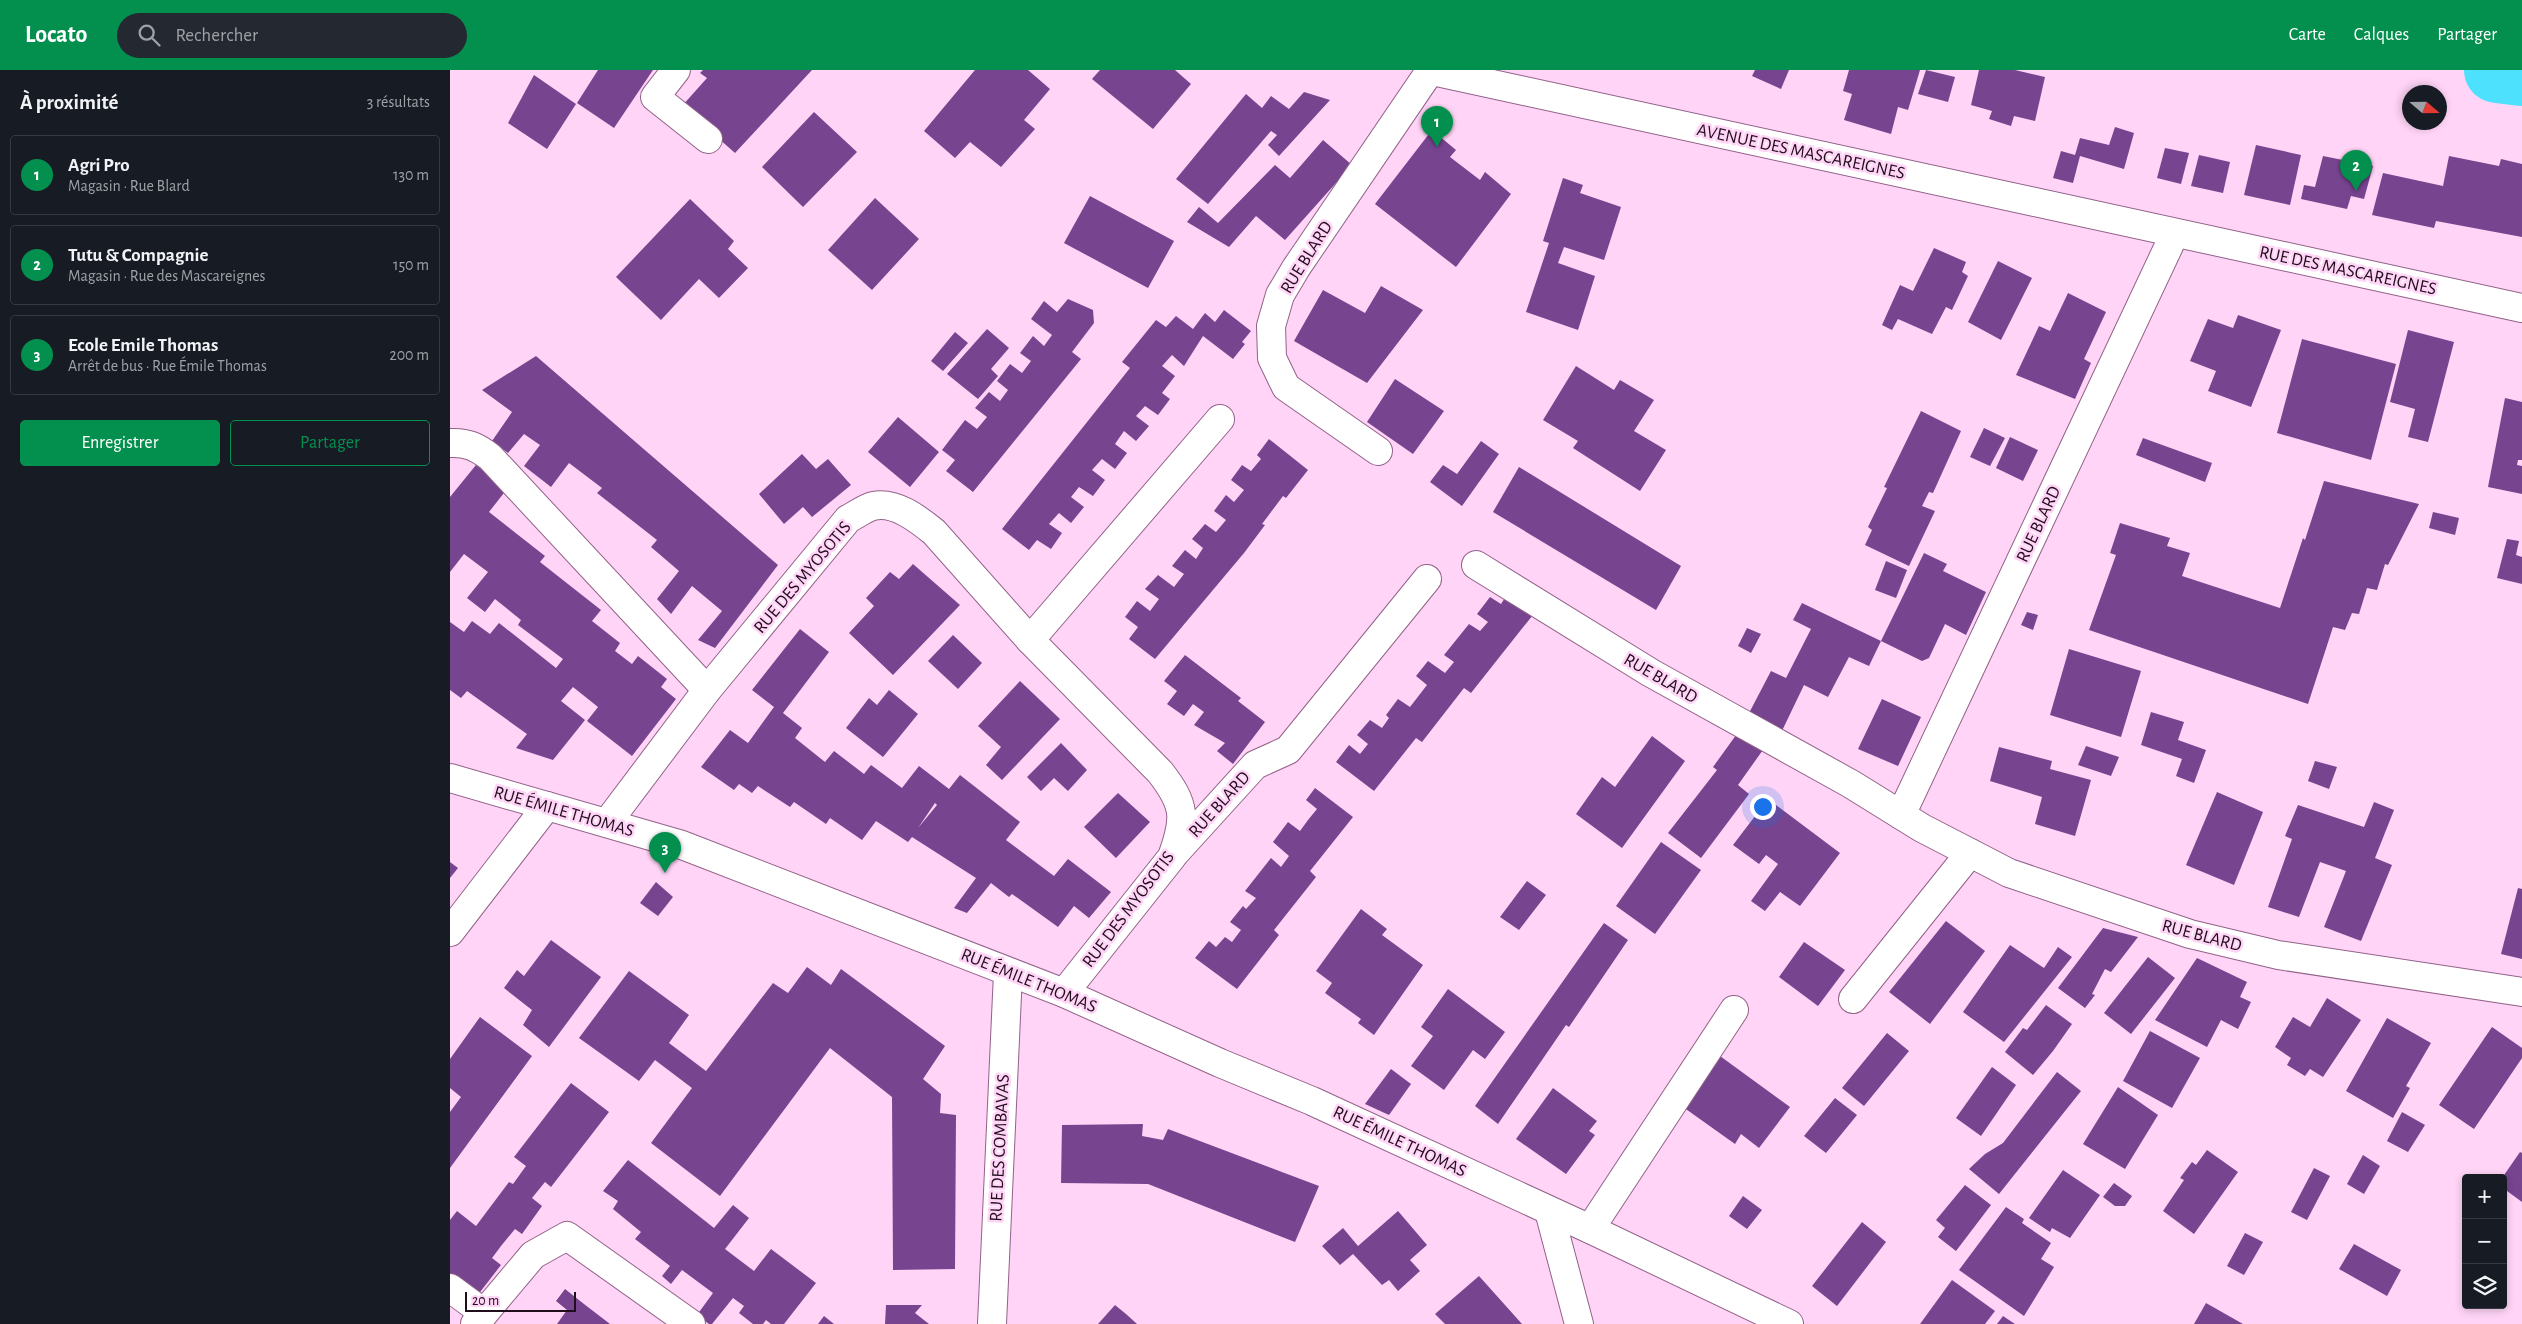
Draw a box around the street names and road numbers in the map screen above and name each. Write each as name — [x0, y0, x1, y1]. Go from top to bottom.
street label: AVENUE DES MASCAREIGNES — [1695, 121, 1906, 183]
street label: RUE BLARD — [1278, 218, 1336, 297]
street label: RUE DES MASCAREIGNES — [2258, 243, 2438, 299]
street label: RUE BLARD — [2013, 484, 2064, 565]
street label: RUE DES MYOSOTIS — [751, 518, 855, 637]
street label: RUE BLARD — [1621, 651, 1700, 707]
street label: RUE BLARD — [1186, 768, 1254, 841]
street label: RUE ÉMILE THOMAS — [492, 780, 637, 841]
street label: RUE DES MYOSOTIS — [1079, 848, 1178, 971]
street label: RUE BLARD — [2160, 917, 2244, 955]
street label: RUE ÉMILE THOMAS — [958, 943, 1100, 1016]
street label: RUE DES COMBAVAS — [987, 1074, 1013, 1222]
street label: RUE ÉMILE THOMAS — [1330, 1100, 1470, 1181]

